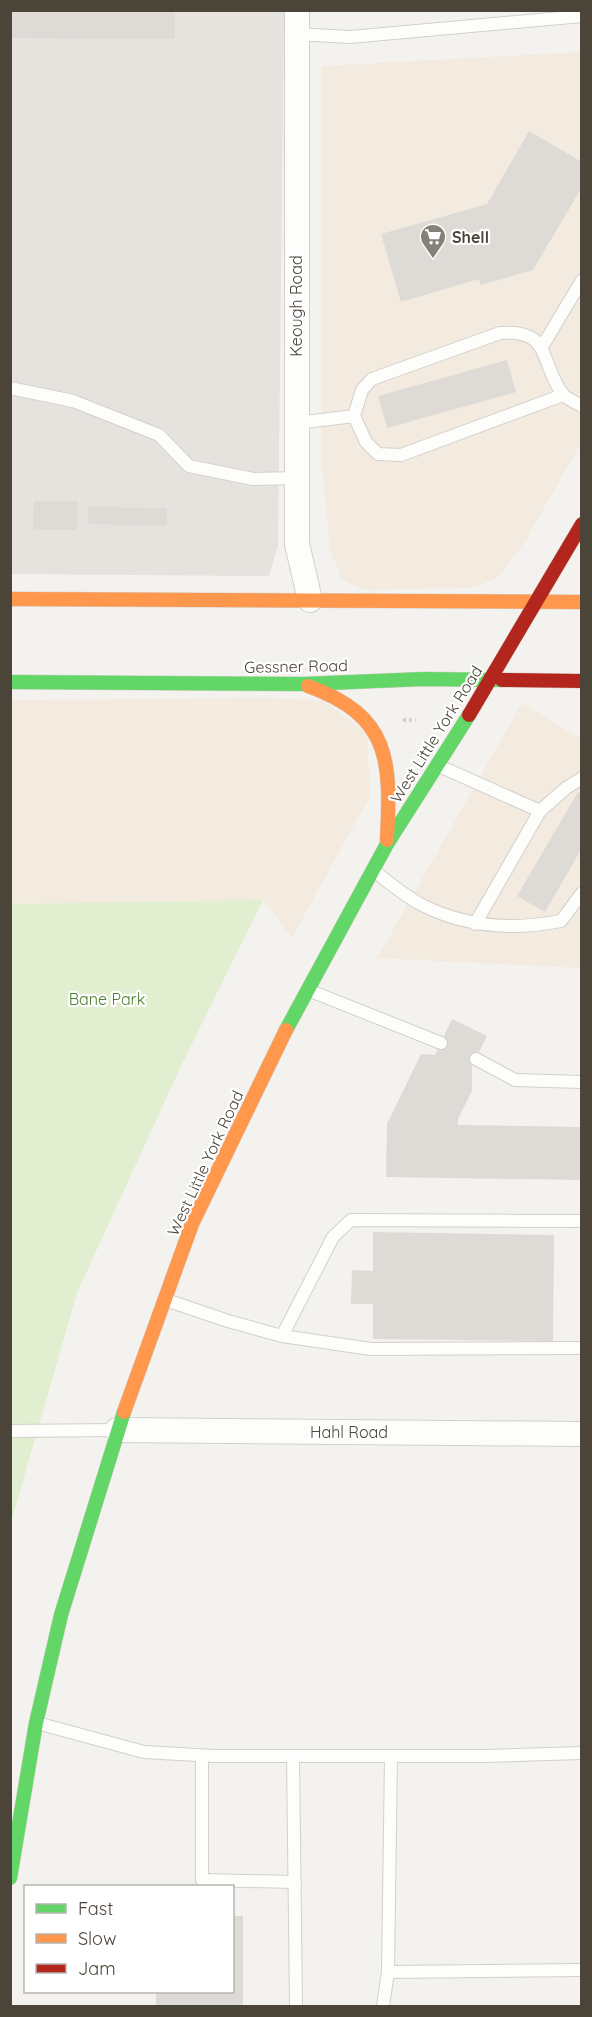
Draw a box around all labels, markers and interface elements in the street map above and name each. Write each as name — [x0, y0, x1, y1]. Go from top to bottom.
supermarket icon: Shell — [418, 222, 448, 260]
place label: Shell — [452, 227, 489, 247]
street label: Keough Road — [286, 255, 306, 357]
street label: Gessner Road — [244, 655, 348, 677]
street label: West Little York Road — [386, 662, 486, 806]
park label: Bane Park — [69, 989, 145, 1009]
street label: West Little York Road — [163, 1087, 247, 1239]
street label: Hahl Road — [310, 1422, 388, 1442]
legend — [24, 1885, 234, 1993]
text: Fast — [78, 1897, 113, 1920]
text: Slow — [78, 1927, 116, 1950]
text: Jam — [78, 1957, 116, 1980]

